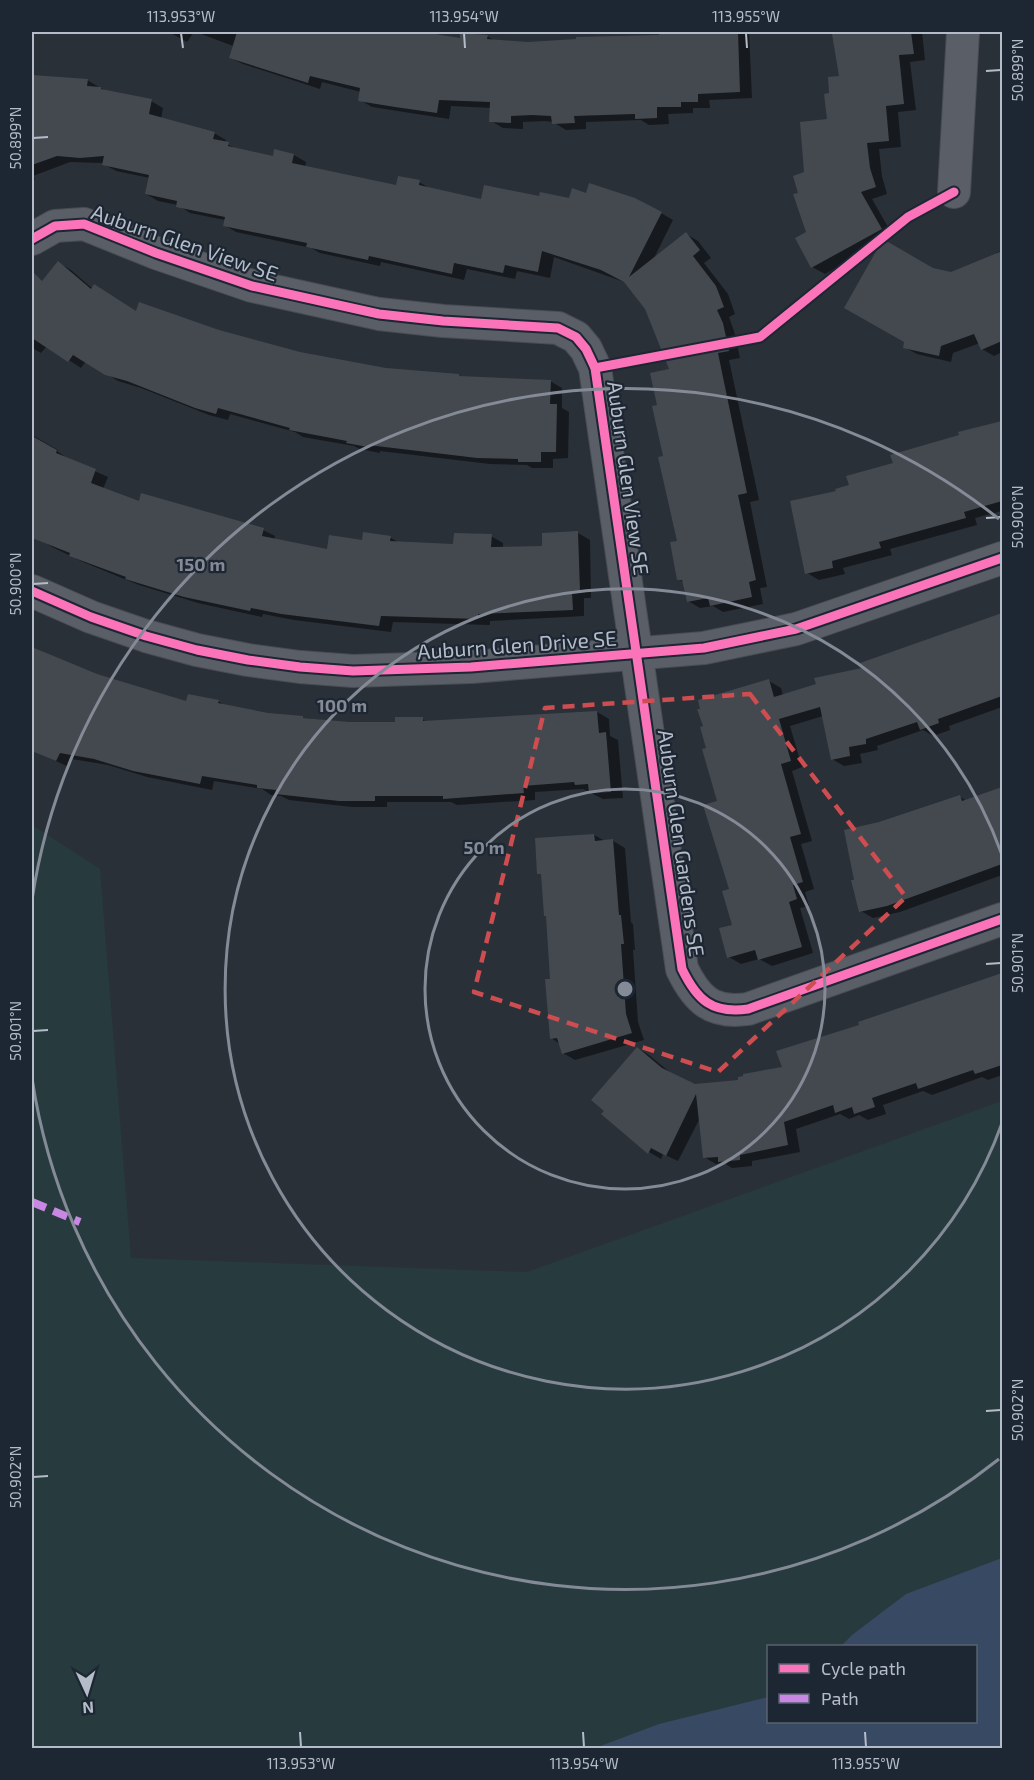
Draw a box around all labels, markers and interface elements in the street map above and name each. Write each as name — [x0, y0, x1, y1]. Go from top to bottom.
text: 113.953°W — [147, 7, 215, 25]
text: 113.954°W — [429, 7, 499, 25]
text: 113.955°W — [712, 7, 780, 25]
text: 50.899°N — [1008, 39, 1026, 101]
text: 50.899°N — [6, 107, 24, 169]
street label: Auburn Glen View SE — [88, 198, 282, 286]
street label: Auburn Glen View SE — [603, 379, 655, 577]
text: 50.900°N — [1008, 485, 1026, 549]
text: 50.900°N — [6, 552, 24, 616]
text: 150 m — [177, 553, 225, 575]
street label: Auburn Glen Drive SE — [416, 625, 618, 663]
text: 100 m — [317, 694, 367, 716]
street label: Auburn Glen Gardens SE — [654, 728, 710, 958]
text: 50 m — [463, 836, 505, 858]
text: 50.901°N — [1008, 933, 1026, 993]
centre of rings — [615, 979, 635, 999]
text: 50.901°N — [6, 1001, 24, 1061]
text: 50.902°N — [1008, 1379, 1026, 1441]
text: 50.902°N — [6, 1446, 24, 1508]
legend — [767, 1645, 977, 1723]
text: Cycle path — [821, 1657, 906, 1679]
north arrow — [57, 1663, 117, 1723]
text: Path — [821, 1687, 859, 1709]
text: N — [82, 1699, 95, 1718]
text: 113.953°W — [267, 1754, 335, 1772]
text: 113.954°W — [549, 1754, 619, 1772]
text: 113.955°W — [832, 1754, 900, 1772]

